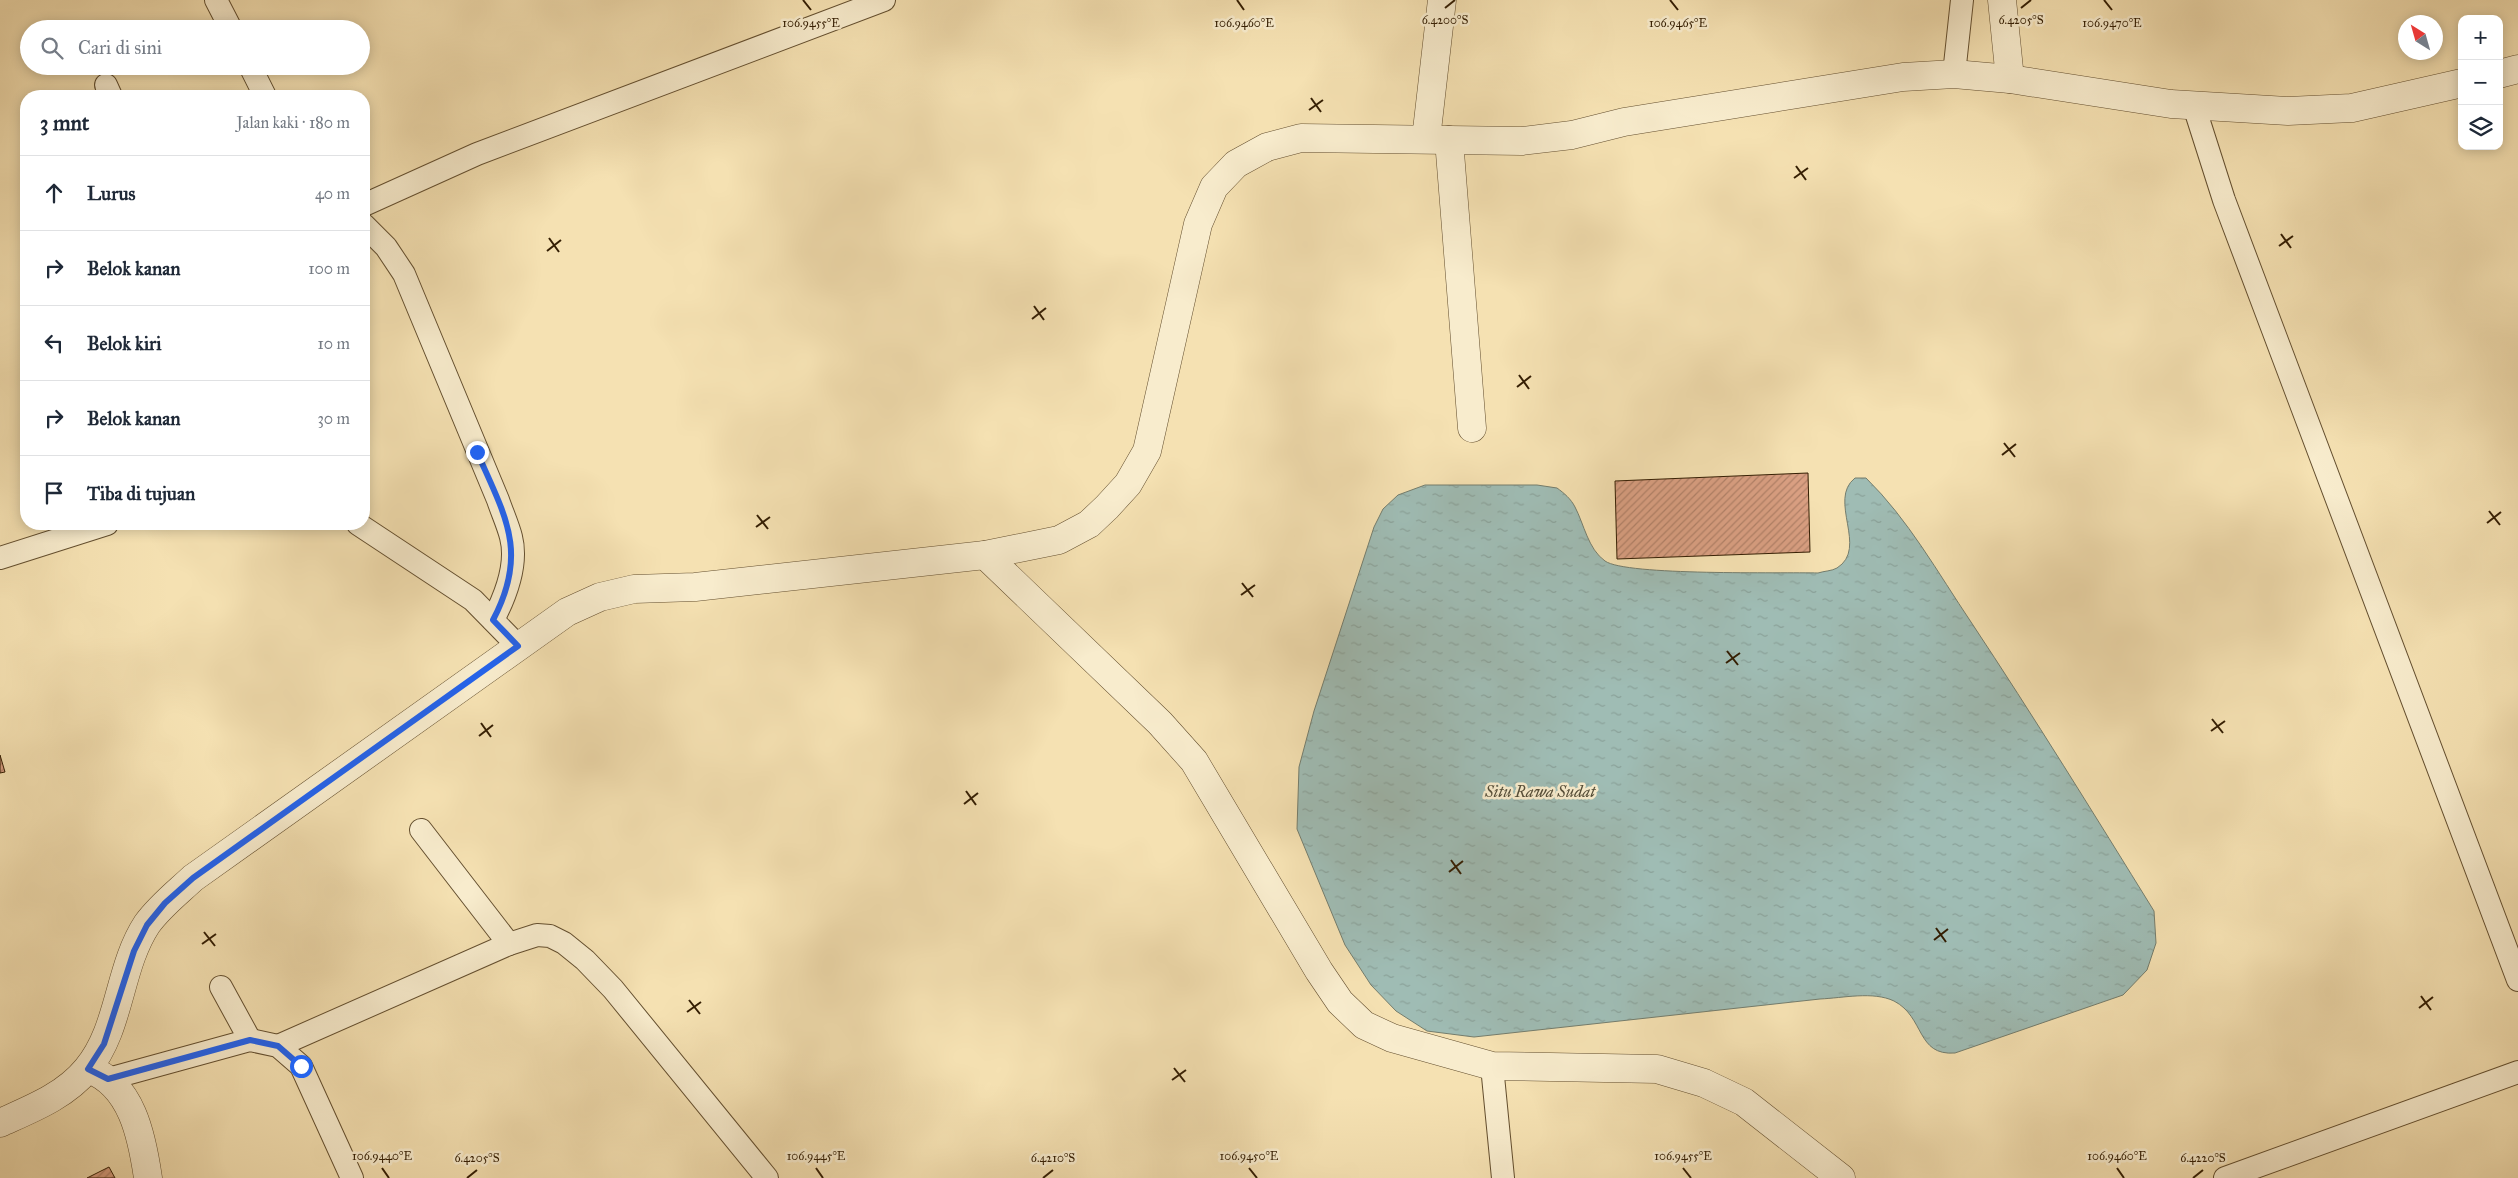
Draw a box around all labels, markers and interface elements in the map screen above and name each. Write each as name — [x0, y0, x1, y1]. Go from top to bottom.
text: 6.4200°S — [1422, 13, 1468, 27]
text: 6.4205°S — [1998, 13, 2044, 27]
north arrow — [2398, 15, 2443, 60]
map controls — [2458, 15, 2503, 150]
button: + — [2458, 15, 2503, 60]
text: 106.9455°E — [782, 16, 840, 30]
text: 106.9460°E — [1214, 16, 1274, 30]
text: 106.9465°E — [1649, 16, 1707, 30]
text: 106.9470°E — [2082, 16, 2142, 30]
search box — [20, 20, 370, 75]
icon: search — [38, 34, 66, 62]
text: Cari di sini — [78, 36, 162, 59]
button: − — [2458, 60, 2503, 105]
button: layers — [2458, 105, 2503, 150]
text: 3 mnt — [40, 110, 89, 136]
text: Jalan kaki · 180 m — [237, 113, 350, 132]
icon: ahead — [40, 179, 68, 207]
text: Lurus — [87, 182, 135, 205]
text: 40 m — [315, 184, 350, 203]
icon: right — [40, 254, 68, 282]
text: Belok kanan — [87, 257, 181, 280]
text: 100 m — [308, 259, 350, 278]
icon: left — [40, 329, 68, 357]
text: Belok kiri — [87, 332, 161, 355]
text: 10 m — [318, 334, 350, 353]
icon: right — [40, 404, 68, 432]
text: Belok kanan — [87, 407, 181, 430]
text: 30 m — [317, 409, 350, 428]
route end — [466, 441, 489, 464]
icon: arrive — [40, 479, 68, 507]
text: Tiba di tujuan — [87, 482, 195, 505]
water label: Situ Rawa Sudat — [1484, 782, 1596, 801]
route start — [290, 1055, 313, 1078]
text: 106.9440°E — [352, 1149, 412, 1163]
text: 106.9445°E — [787, 1149, 846, 1163]
text: 106.9450°E — [1220, 1149, 1279, 1163]
text: 106.9455°E — [1654, 1149, 1712, 1163]
text: 106.9460°E — [2087, 1149, 2147, 1163]
text: 6.4205°S — [454, 1151, 500, 1165]
text: 6.4210°S — [1031, 1151, 1075, 1165]
text: 6.4220°S — [2180, 1151, 2226, 1165]

